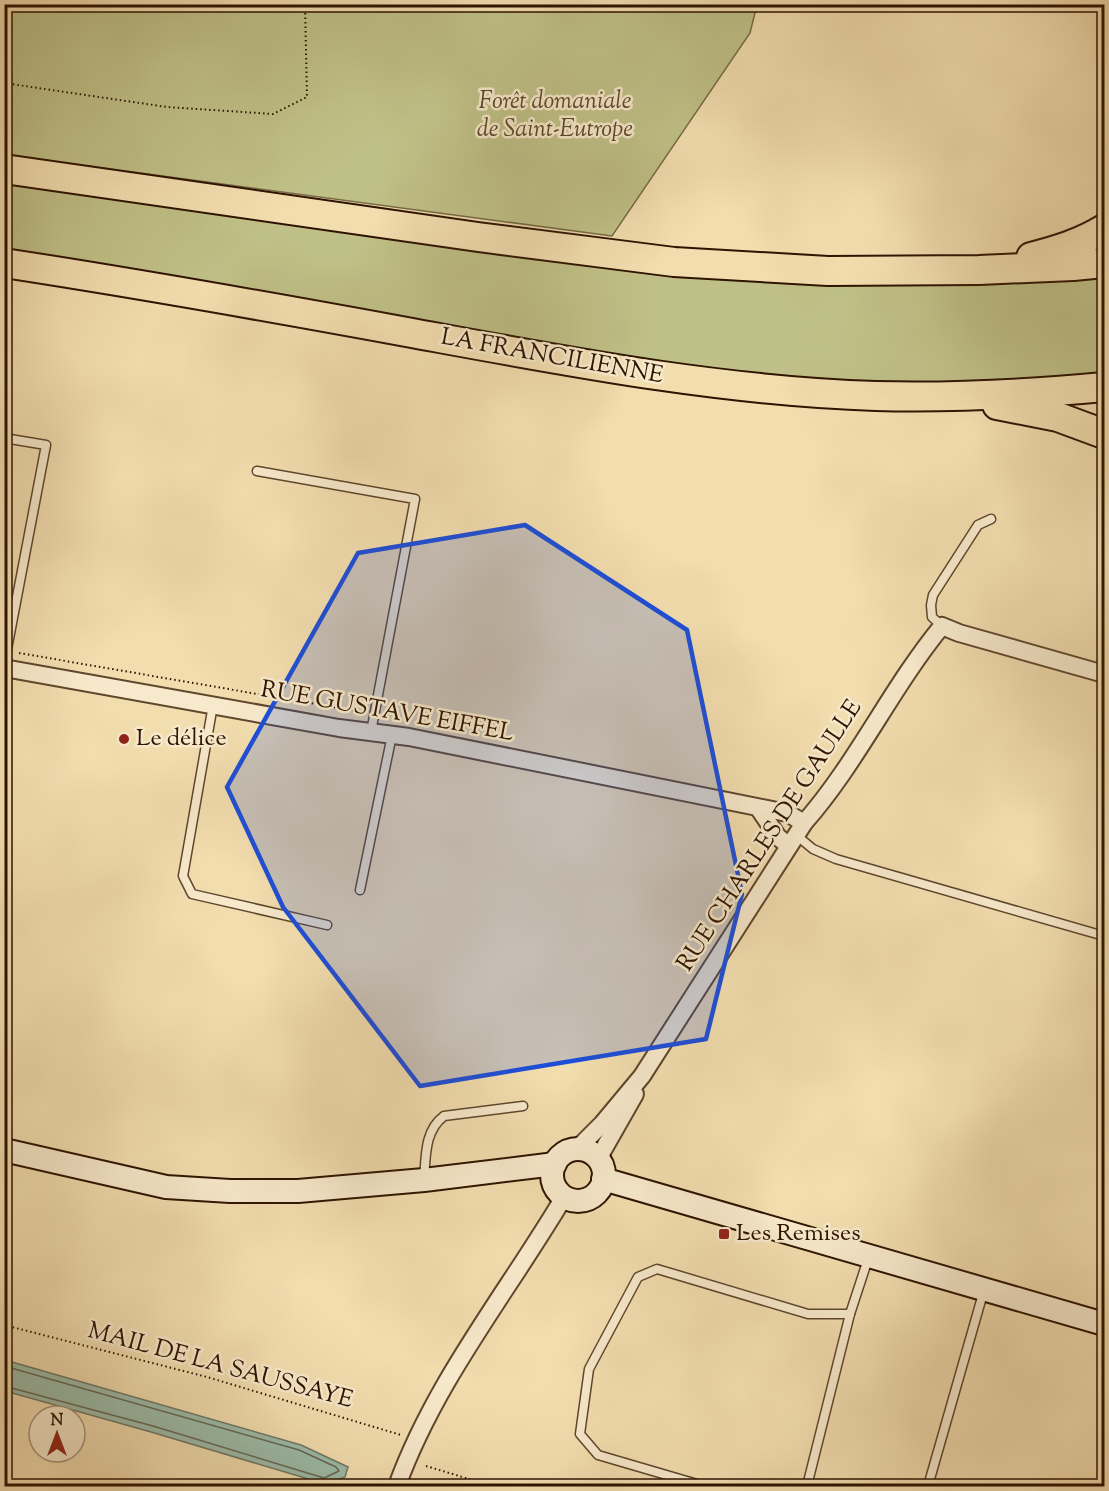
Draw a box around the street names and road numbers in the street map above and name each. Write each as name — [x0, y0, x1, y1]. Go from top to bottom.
street label: LA FRANCILIENNE — [438, 321, 666, 393]
street label: RUE GUSTAVE EIFFEL — [258, 673, 516, 751]
street label: RUE CHARLES DE GAULLE — [669, 693, 871, 979]
street label: MAIL DE LA SAUSSAYE — [84, 1314, 357, 1418]

